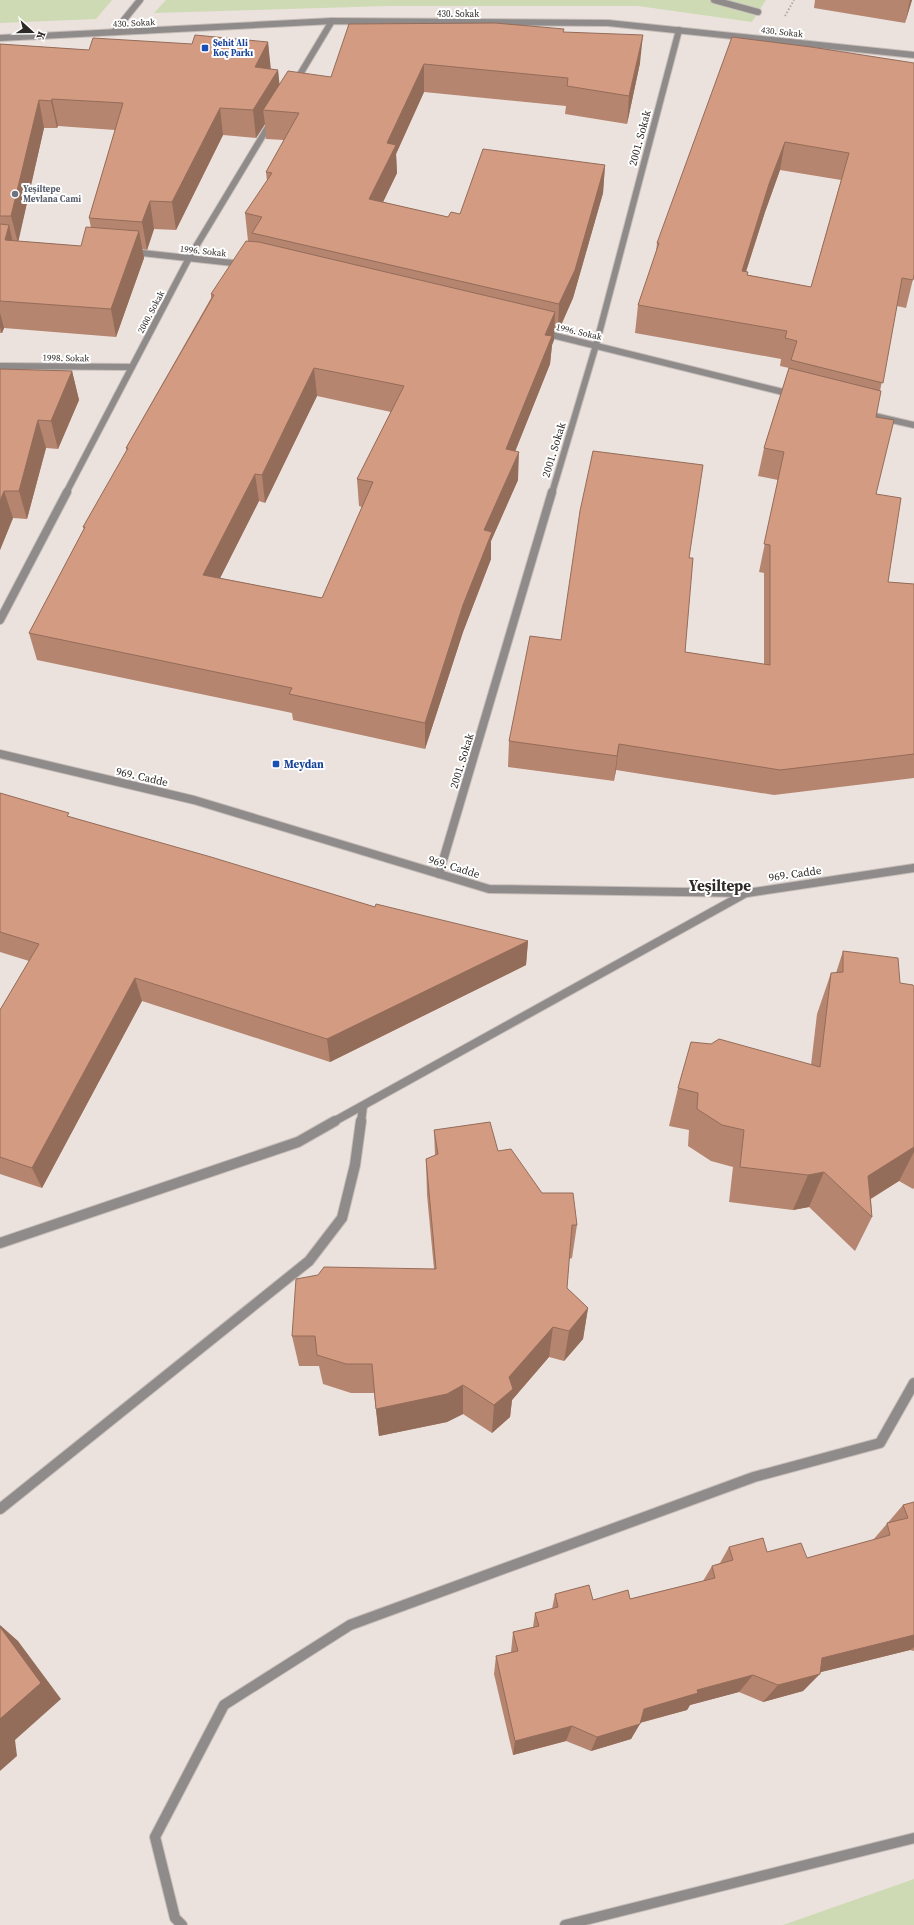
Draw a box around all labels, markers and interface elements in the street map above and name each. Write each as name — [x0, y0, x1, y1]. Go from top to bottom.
street label: 430. Sokak — [437, 8, 479, 20]
north arrow — [12, 12, 52, 52]
street label: 430. Sokak — [113, 16, 155, 30]
street label: 430. Sokak — [760, 24, 804, 40]
text: K — [32, 29, 49, 42]
place label: Şehit Ali Koç Parkı — [213, 37, 253, 59]
marker: Şehit Ali Koç Parkı — [200, 43, 210, 53]
street label: 2001. Sokak — [625, 108, 655, 168]
place label: Yeşiltepe Mevlana Cami — [23, 183, 81, 205]
marker: Yeşiltepe Mevlana Cami — [10, 189, 20, 199]
street label: 1996. Sokak — [179, 243, 227, 259]
street label: 2000. Sokak — [135, 289, 167, 335]
street label: 1996. Sokak — [555, 321, 603, 343]
street label: 1998. Sokak — [43, 352, 90, 364]
street label: 2001. Sokak — [538, 420, 570, 479]
street label: 2001. Sokak — [446, 731, 478, 790]
place label: Meydan — [284, 757, 324, 772]
marker: Meydan — [271, 759, 281, 769]
street label: 969. Cadde — [114, 764, 170, 790]
street label: 969. Cadde — [426, 852, 482, 882]
street label: 969. Cadde — [768, 863, 823, 885]
district label: Yeşiltepe — [689, 875, 751, 896]

